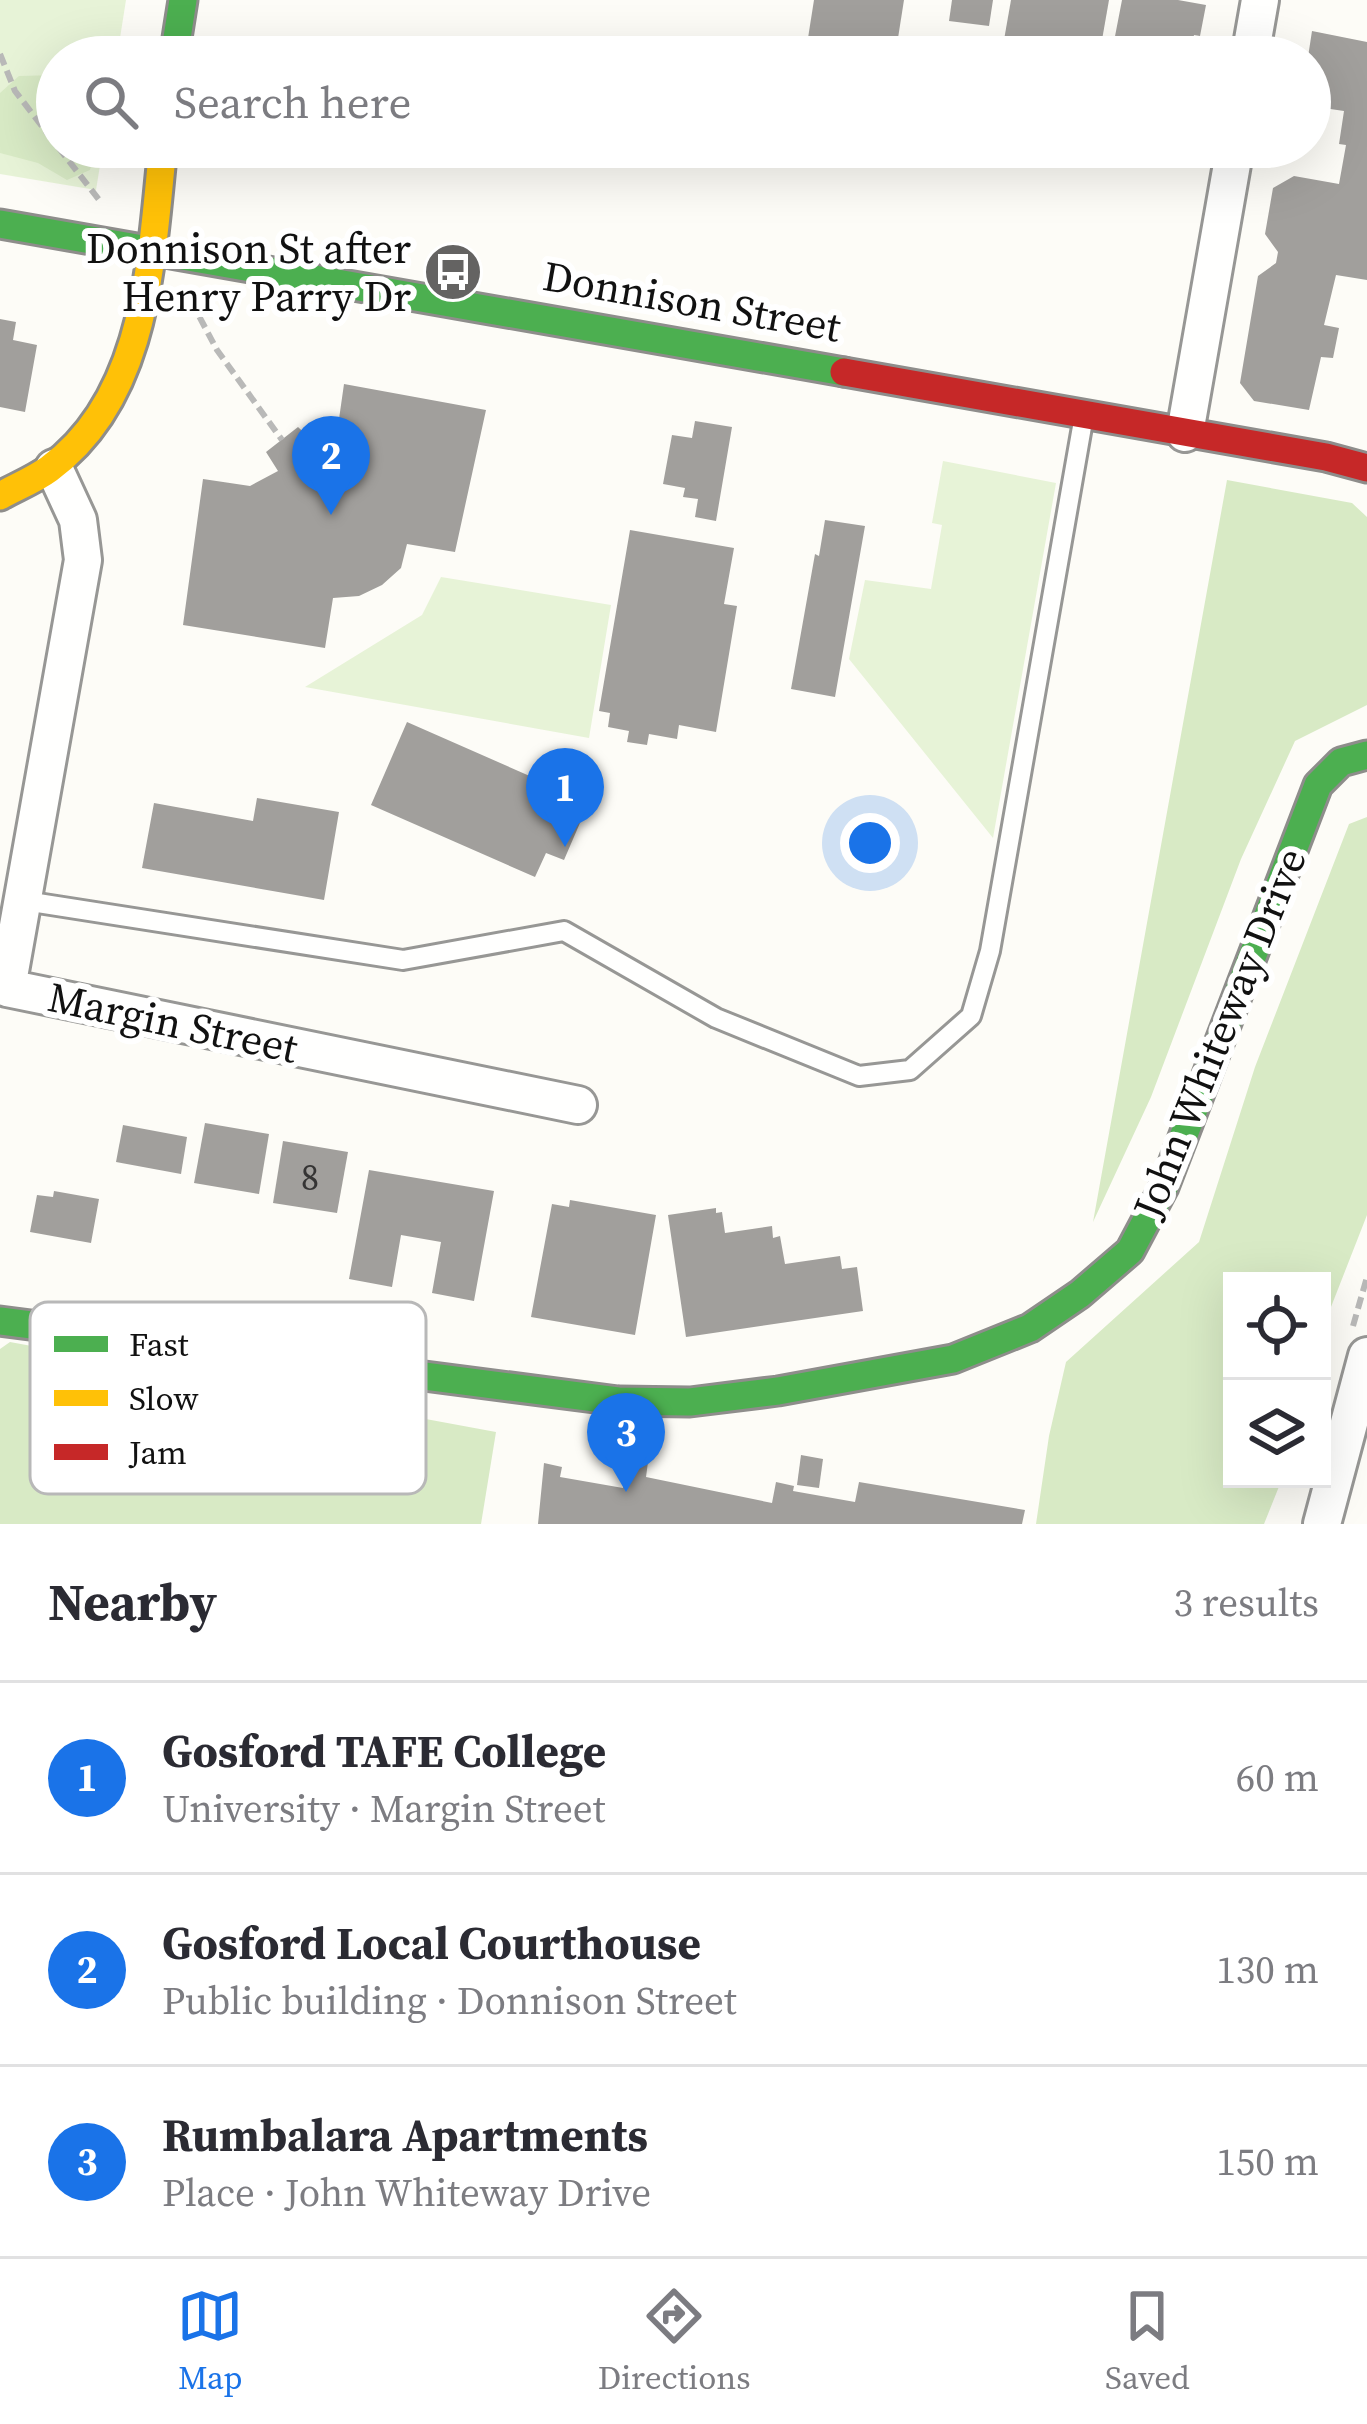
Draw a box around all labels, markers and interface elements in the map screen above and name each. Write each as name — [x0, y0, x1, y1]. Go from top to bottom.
search box — [36, 36, 1331, 168]
icon: search — [78, 69, 144, 135]
text: Search here — [174, 71, 411, 133]
place label: Donnison St after Henry Parry Dr — [86, 219, 411, 325]
bus stop icon: Donnison St after Henry Parry Dr — [422, 241, 484, 303]
street label: Donnison Street — [539, 246, 846, 356]
pin: 2 — [292, 416, 370, 515]
pin: 1 — [526, 748, 604, 847]
your location — [840, 813, 900, 873]
street label: John Whiteway Drive — [1118, 839, 1320, 1228]
street label: Margin Street — [43, 967, 303, 1077]
house number: 8 — [301, 1153, 319, 1202]
map controls — [1223, 1272, 1331, 1488]
button: locate — [1223, 1272, 1331, 1380]
legend — [30, 1302, 426, 1494]
text: Fast — [129, 1322, 189, 1367]
text: Slow — [129, 1376, 199, 1421]
button: layers — [1223, 1380, 1331, 1488]
pin: 3 — [587, 1393, 665, 1492]
text: Jam — [128, 1430, 187, 1475]
text: Nearby — [48, 1567, 217, 1637]
text: 3 results — [1174, 1576, 1319, 1629]
text: Gosford TAFE College — [162, 1720, 606, 1782]
text: 1 — [76, 1751, 98, 1804]
text: 60 m — [1236, 1751, 1319, 1804]
text: University · Margin Street — [162, 1782, 605, 1835]
text: Gosford Local Courthouse — [162, 1912, 701, 1974]
text: 2 — [76, 1943, 98, 1996]
text: 130 m — [1216, 1943, 1319, 1996]
text: Public building · Donnison Street — [162, 1974, 737, 2027]
text: Rumbalara Apartments — [162, 2104, 648, 2166]
text: 3 — [76, 2135, 98, 2188]
text: 150 m — [1216, 2135, 1319, 2188]
text: Place · John Whiteway Drive — [162, 2166, 651, 2219]
tab: Map — [177, 2283, 243, 2400]
tab: Directions — [598, 2283, 751, 2400]
tab: Saved — [1105, 2283, 1190, 2400]

